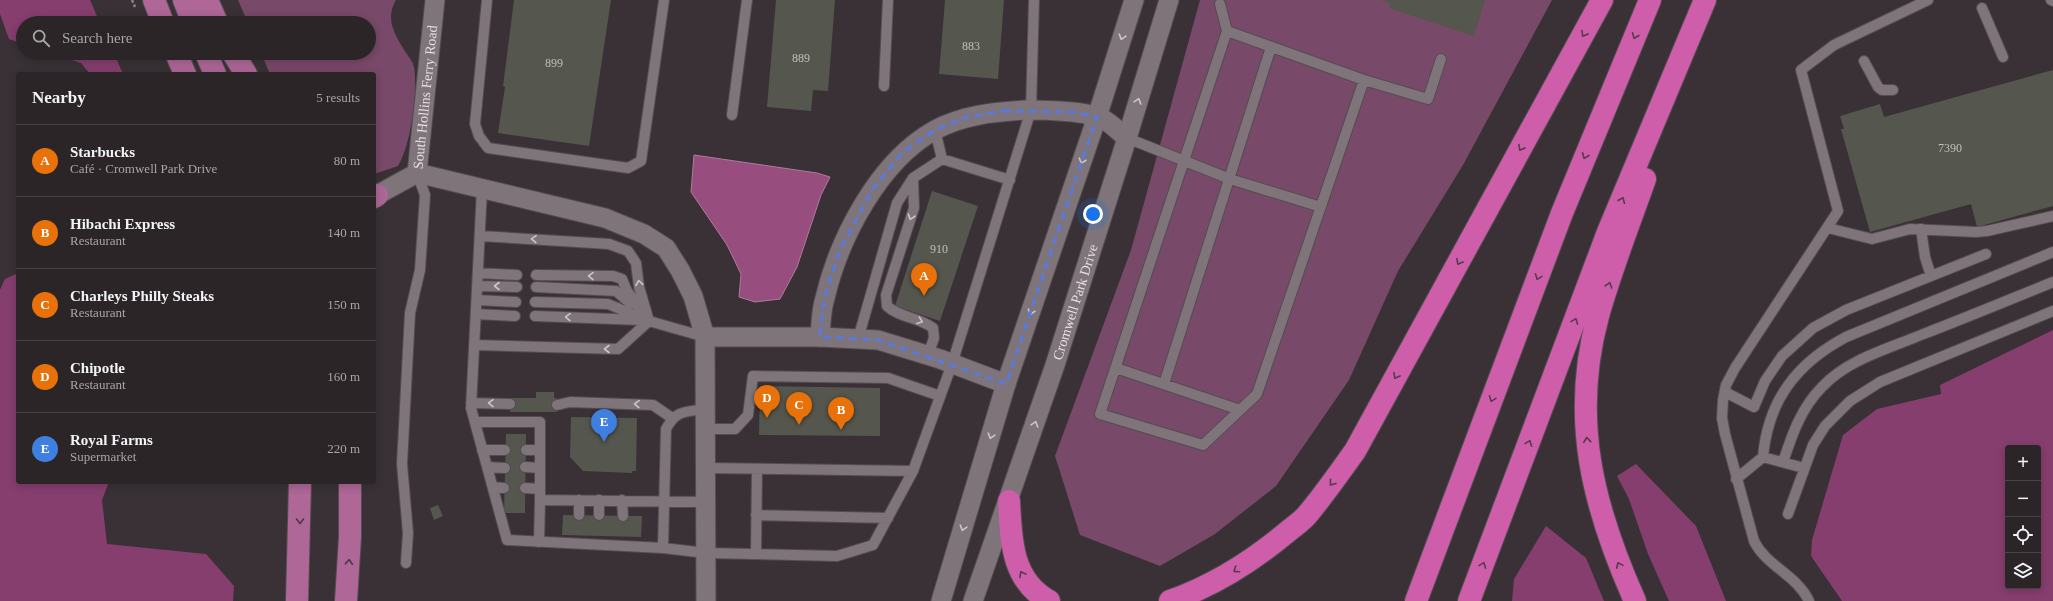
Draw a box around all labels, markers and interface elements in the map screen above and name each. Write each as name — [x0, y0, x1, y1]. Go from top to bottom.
search box — [16, 16, 376, 60]
street label: South Hollins Ferry Road — [410, 25, 440, 170]
icon: search — [30, 27, 52, 49]
text: Search here — [62, 30, 132, 46]
one-way arrow — [1581, 30, 1588, 37]
one-way arrow — [1632, 31, 1640, 39]
one-way arrow — [1118, 34, 1127, 41]
house number: 883 — [962, 39, 980, 53]
house number: 889 — [792, 51, 810, 65]
house number: 899 — [545, 56, 563, 70]
text: Nearby — [32, 88, 86, 107]
text: 5 results — [316, 90, 360, 105]
one-way arrow — [1133, 97, 1142, 104]
house number: 7390 — [1938, 141, 1962, 155]
text: Starbucks — [70, 144, 135, 160]
one-way arrow — [1519, 144, 1526, 151]
one-way arrow — [1582, 152, 1590, 159]
text: A — [40, 153, 50, 168]
text: 80 m — [334, 153, 360, 168]
one-way arrow — [1079, 157, 1087, 164]
text: Café · Cromwell Park Drive — [70, 161, 217, 176]
one-way arrow — [1617, 197, 1625, 204]
your location — [1083, 204, 1103, 224]
one-way arrow — [907, 213, 916, 220]
text: Hibachi Express — [70, 216, 175, 232]
text: B — [41, 225, 49, 240]
text: 140 m — [327, 225, 360, 240]
text: Restaurant — [70, 233, 126, 248]
one-way arrow — [531, 235, 537, 244]
house number: 910 — [930, 242, 948, 256]
street label: Cromwell Park Drive — [1050, 242, 1101, 362]
one-way arrow — [1456, 258, 1464, 265]
pin: A — [911, 263, 937, 296]
one-way arrow — [588, 271, 594, 280]
one-way arrow — [1534, 273, 1542, 280]
one-way arrow — [635, 280, 644, 286]
one-way arrow — [1604, 281, 1613, 288]
one-way arrow — [494, 282, 500, 291]
text: Charleys Philly Steaks — [70, 288, 214, 304]
text: C — [40, 297, 50, 312]
text: 150 m — [327, 297, 360, 312]
text: Restaurant — [70, 305, 126, 320]
one-way arrow — [1027, 308, 1036, 315]
one-way arrow — [565, 313, 571, 321]
one-way arrow — [917, 316, 924, 324]
one-way arrow — [1570, 318, 1578, 325]
one-way arrow — [604, 345, 610, 353]
text: Chipotle — [70, 360, 125, 376]
text: D — [40, 369, 50, 384]
text: 160 m — [327, 369, 360, 384]
one-way arrow — [1394, 372, 1401, 379]
text: Restaurant — [70, 377, 126, 392]
pin: D — [754, 385, 780, 418]
pin: C — [786, 392, 812, 425]
one-way arrow — [1489, 395, 1497, 402]
pin: B — [828, 397, 854, 430]
one-way arrow — [488, 399, 494, 407]
one-way arrow — [634, 400, 640, 408]
pin: E — [591, 409, 617, 442]
one-way arrow — [1030, 421, 1039, 428]
text: Royal Farms — [70, 432, 153, 448]
one-way arrow — [987, 432, 996, 439]
one-way arrow — [1583, 437, 1592, 443]
one-way arrow — [1524, 439, 1532, 446]
text: E — [41, 441, 49, 456]
text: 220 m — [327, 441, 360, 456]
map controls — [2005, 445, 2041, 589]
button: + — [2005, 445, 2041, 481]
text: Supermarket — [70, 449, 136, 464]
one-way arrow — [1329, 478, 1336, 485]
button: − — [2005, 481, 2041, 517]
button: locate — [2005, 517, 2041, 553]
one-way arrow — [296, 518, 304, 524]
one-way arrow — [959, 524, 968, 531]
button: layers — [2005, 553, 2041, 589]
one-way arrow — [344, 559, 353, 565]
one-way arrow — [1478, 561, 1486, 568]
one-way arrow — [1616, 562, 1624, 570]
one-way arrow — [1233, 565, 1240, 572]
one-way arrow — [1019, 571, 1026, 578]

